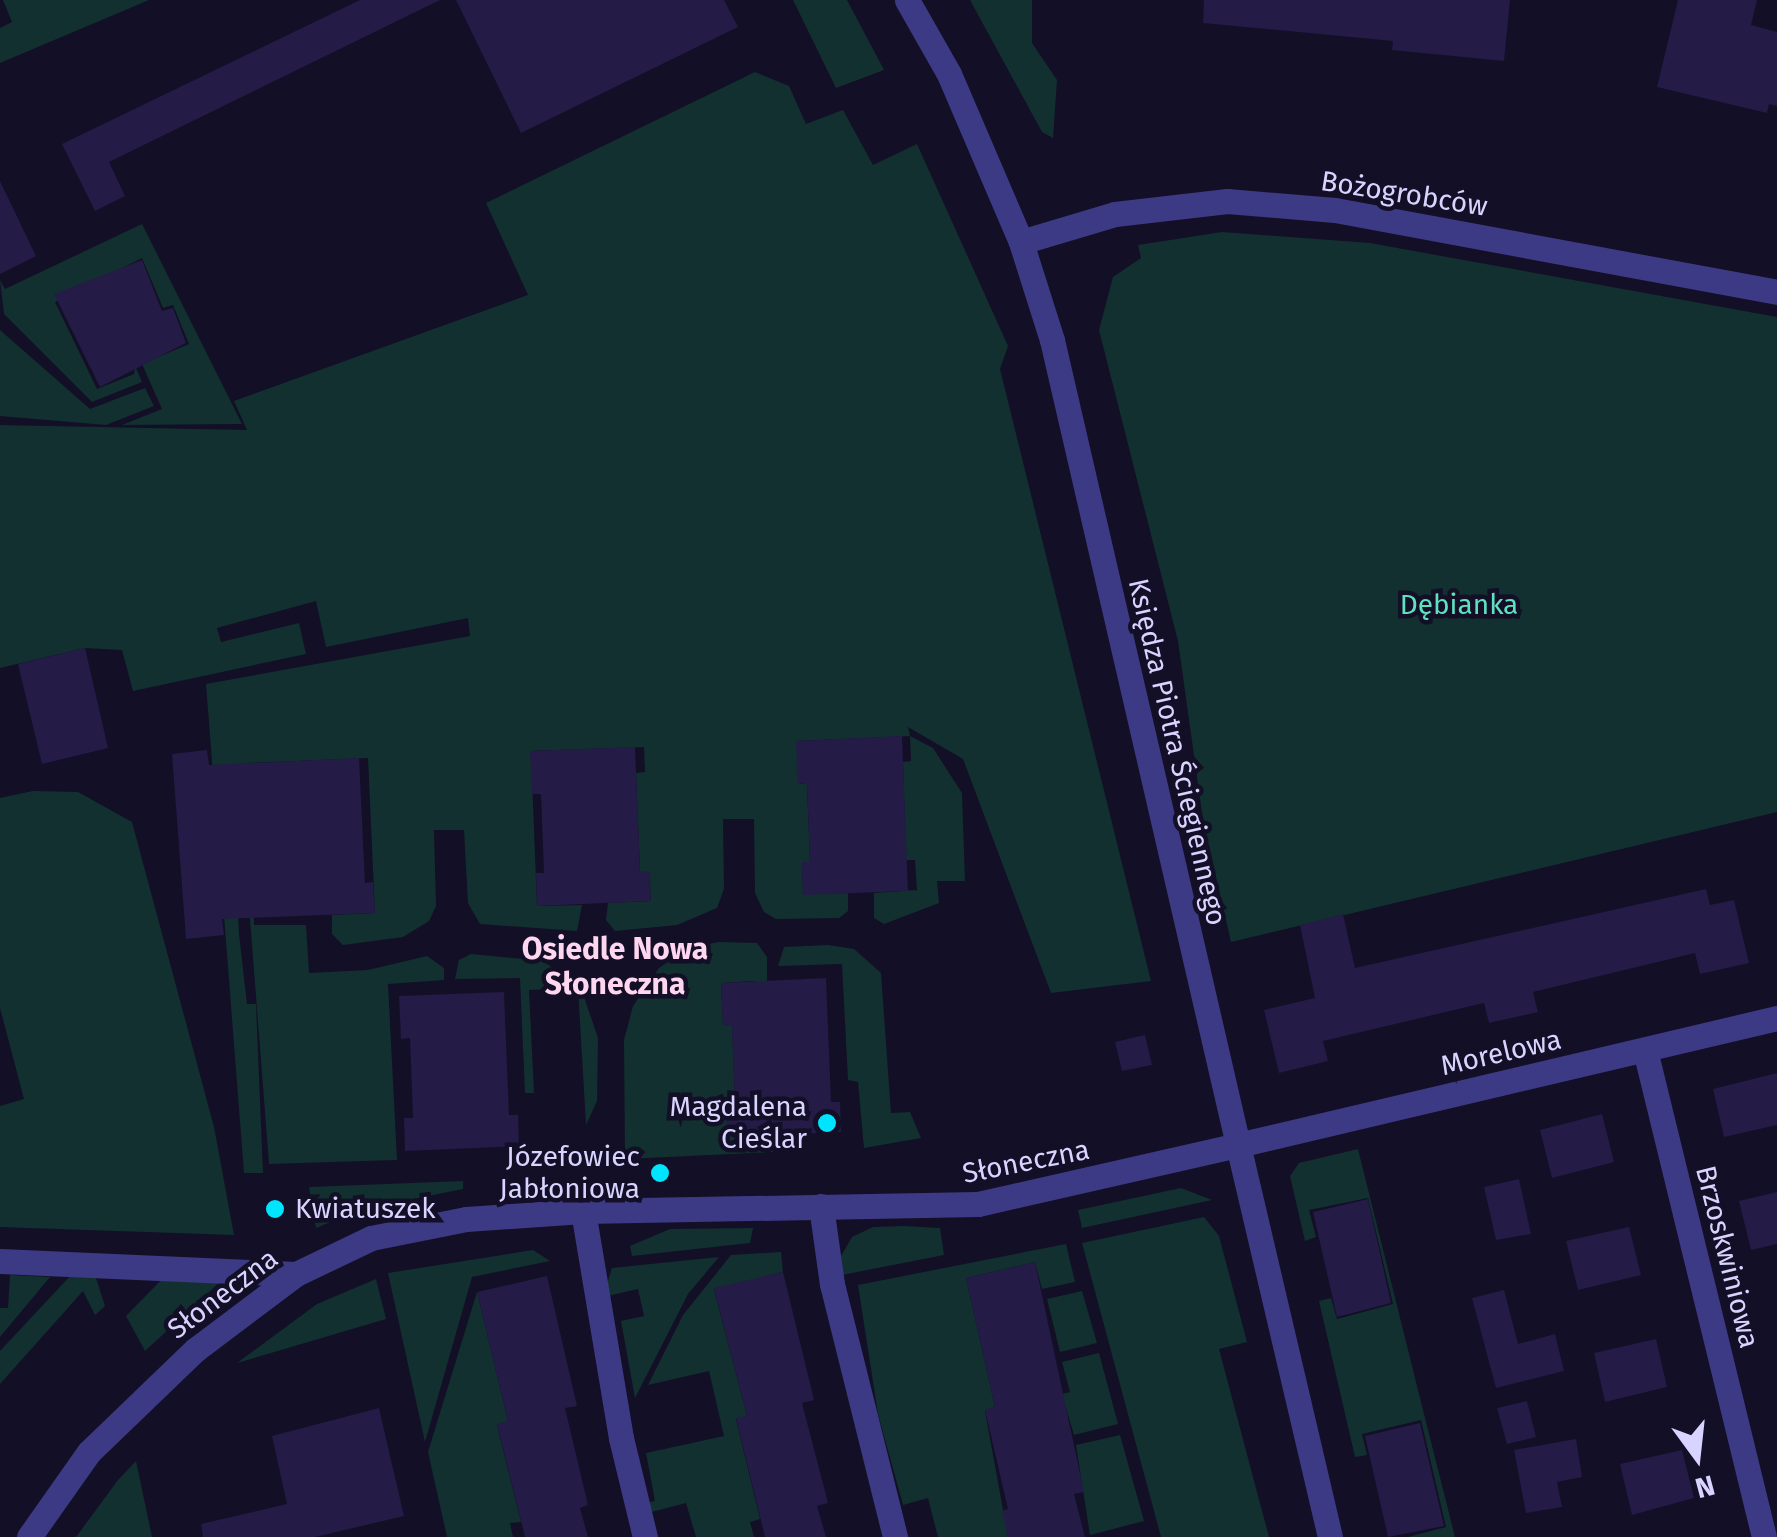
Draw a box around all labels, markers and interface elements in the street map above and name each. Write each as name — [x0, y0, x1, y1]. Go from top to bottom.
street label: Bożogrobców — [1318, 164, 1490, 224]
street label: Księdza Piotra Ściegiennego — [1121, 575, 1233, 929]
park label: Dębianka — [1400, 588, 1518, 622]
district label: Osiedle Nowa Słoneczna — [522, 931, 708, 1002]
street label: Morelowa — [1437, 1023, 1565, 1083]
place label: Magdalena Cieślar — [669, 1090, 807, 1156]
marker: Magdalena Cieślar — [816, 1112, 838, 1134]
street label: Słoneczna — [959, 1133, 1093, 1191]
place label: Józefowiec Jabłoniowa — [499, 1140, 640, 1206]
marker: Józefowiec Jabłoniowa — [649, 1162, 671, 1184]
street label: Brzoskwiniowa — [1688, 1162, 1766, 1352]
place label: Kwiatuszek — [295, 1192, 436, 1226]
marker: Kwiatuszek — [264, 1198, 286, 1220]
street label: Słoneczna — [161, 1242, 285, 1346]
north arrow — [1647, 1407, 1747, 1507]
text: N — [1692, 1468, 1718, 1505]

